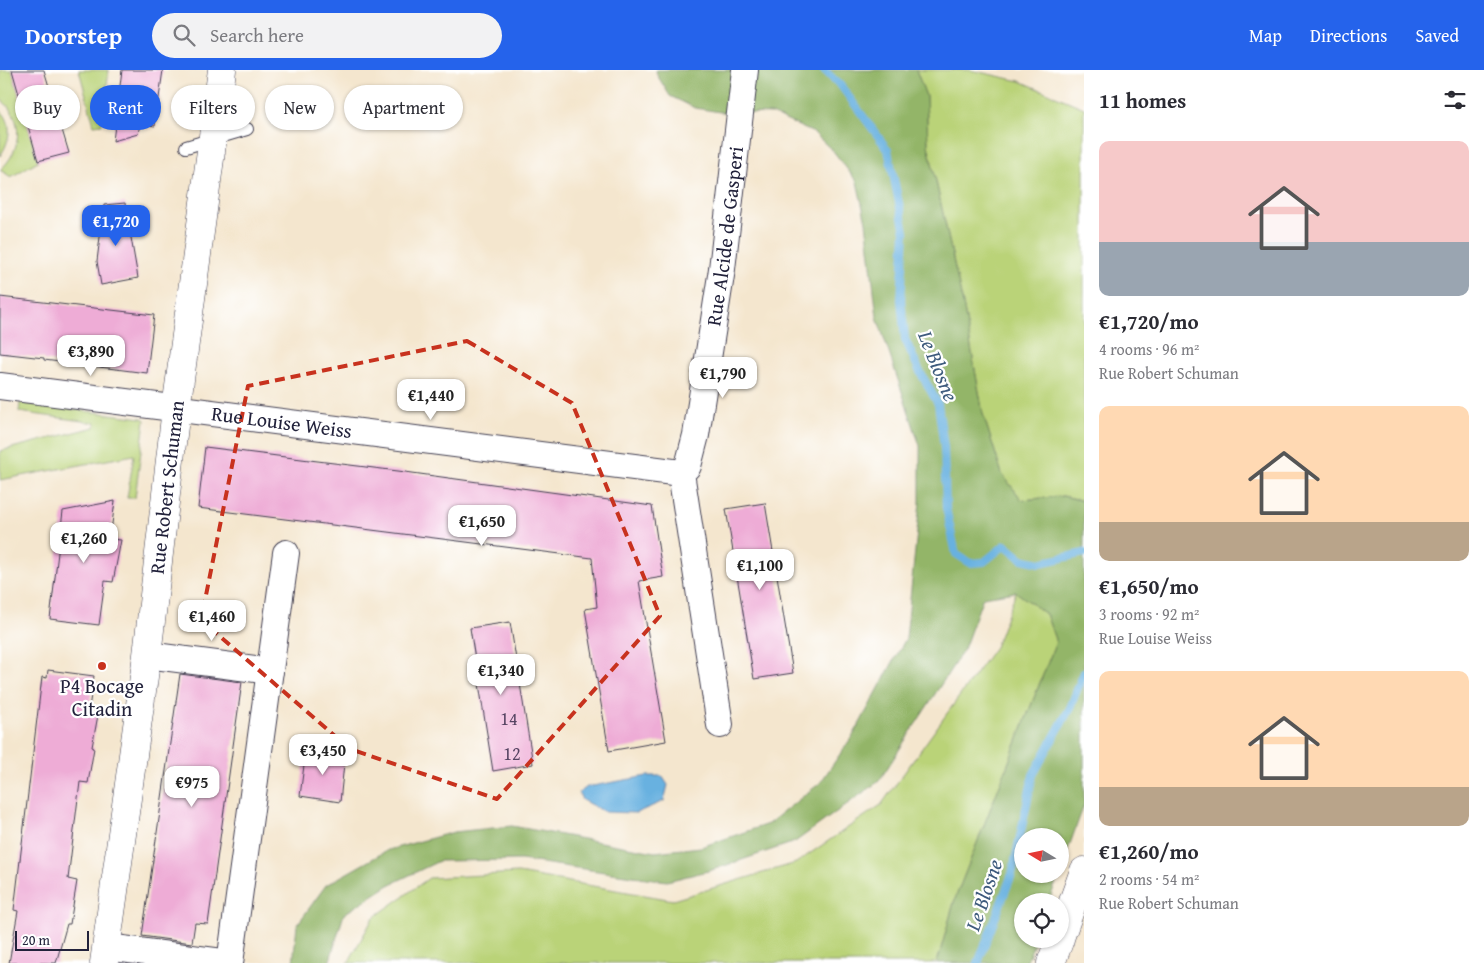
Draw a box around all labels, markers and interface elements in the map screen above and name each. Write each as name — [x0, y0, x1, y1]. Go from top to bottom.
search box — [152, 13, 502, 58]
text: Doorstep — [25, 18, 122, 53]
icon: search — [170, 21, 198, 49]
text: Search here — [210, 21, 304, 49]
text: Map — [1249, 22, 1282, 49]
text: Directions — [1310, 22, 1387, 49]
text: Saved — [1415, 22, 1459, 49]
chip: Buy — [15, 85, 80, 130]
chip: Rent — [90, 85, 161, 130]
chip: Filters — [171, 85, 255, 130]
chip: New — [265, 85, 334, 130]
chip: Apartment — [344, 85, 463, 130]
text: 11 homes — [1099, 85, 1186, 116]
icon: filters — [1441, 86, 1469, 114]
street label: Rue Alcide de Gasperi — [698, 144, 750, 328]
icon: home — [1239, 173, 1329, 263]
pin: €1,720 — [75, 204, 157, 247]
text: €1,720 — [93, 209, 139, 233]
text: €1,720/mo — [1099, 306, 1199, 337]
water label: Le Blosne — [910, 325, 967, 406]
pin: €3,890 — [50, 334, 132, 377]
text: 4 rooms · 96 m² — [1099, 337, 1199, 361]
text: €3,890 — [68, 339, 114, 363]
pin: €1,790 — [682, 356, 764, 399]
text: €1,790 — [700, 361, 746, 385]
text: Rue Robert Schuman — [1099, 361, 1239, 385]
pin: €1,440 — [390, 378, 472, 421]
text: €1,440 — [408, 383, 454, 407]
street label: Rue Robert Schuman — [142, 398, 191, 576]
street label: Rue Louise Weiss — [210, 398, 354, 445]
icon: home — [1239, 438, 1329, 528]
pin: €1,650 — [441, 504, 523, 547]
text: €1,650 — [459, 509, 505, 533]
pin: €1,260 — [43, 522, 125, 564]
text: €1,260 — [61, 526, 107, 550]
pin: €1,100 — [719, 548, 801, 591]
text: €1,100 — [737, 553, 783, 577]
text: €1,650/mo — [1099, 571, 1199, 602]
pin: €1,460 — [171, 600, 253, 642]
text: 3 rooms · 92 m² — [1099, 602, 1199, 626]
text: €1,460 — [189, 604, 235, 628]
text: Rue Louise Weiss — [1099, 626, 1212, 650]
pin: €1,340 — [460, 654, 542, 696]
text: €1,340 — [478, 658, 524, 682]
marker: P4 Bocage Citadin — [96, 660, 108, 672]
place label: P4 Bocage Citadin — [60, 671, 144, 723]
icon: home — [1239, 703, 1329, 793]
house number: 14 — [500, 705, 518, 732]
pin: €3,450 — [282, 734, 364, 776]
text: €3,450 — [300, 738, 346, 762]
house number: 12 — [503, 740, 521, 767]
pin: €975 — [162, 766, 222, 808]
text: €975 — [175, 770, 209, 794]
north arrow — [1014, 828, 1069, 882]
map controls — [1014, 828, 1069, 948]
text: €1,260/mo — [1099, 836, 1199, 867]
water label: Le Blosne — [957, 855, 1010, 936]
text: 2 rooms · 54 m² — [1099, 867, 1199, 891]
text: Rue Robert Schuman — [1099, 891, 1239, 915]
button: locate — [1014, 893, 1069, 948]
scale bar — [15, 928, 89, 951]
text: 20 m — [22, 930, 50, 950]

